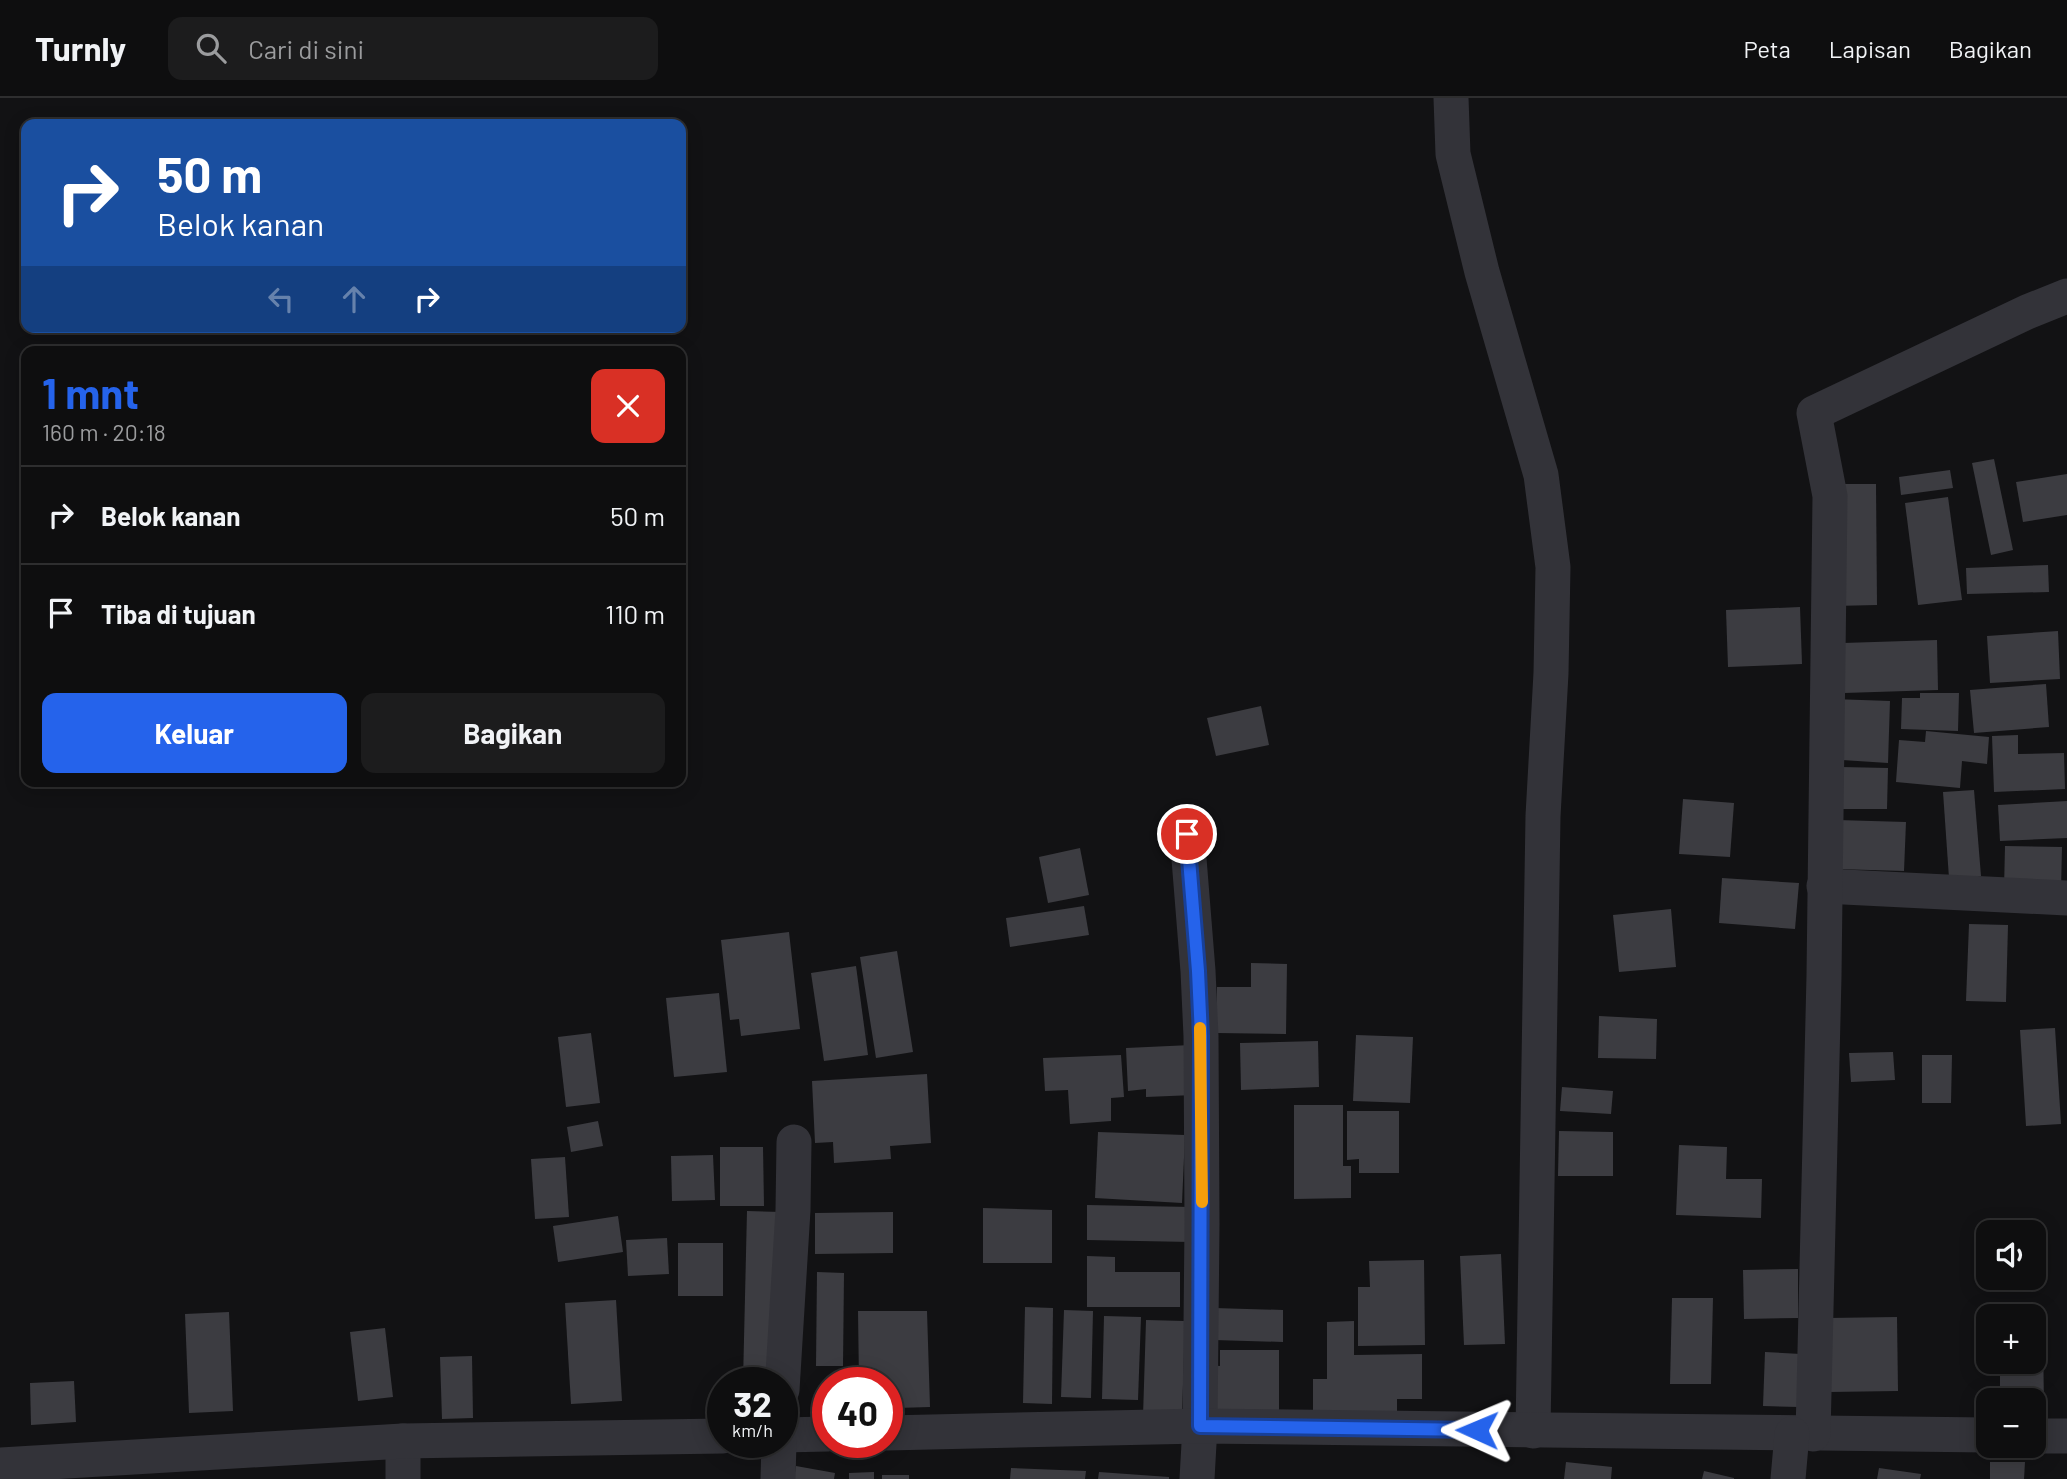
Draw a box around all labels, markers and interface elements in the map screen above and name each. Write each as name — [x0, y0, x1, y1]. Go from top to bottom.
search box — [168, 17, 658, 80]
text: Turnly — [35, 28, 126, 68]
icon: search — [192, 29, 230, 67]
text: Cari di sini — [248, 33, 364, 64]
text: Peta — [1743, 34, 1791, 63]
text: Lapisan — [1829, 34, 1911, 63]
text: Bagikan — [1949, 34, 2032, 63]
text: 50 m — [157, 144, 262, 203]
icon: right — [42, 147, 133, 238]
text: Belok kanan — [157, 204, 324, 242]
icon: left — [262, 280, 300, 318]
icon: ahead — [335, 280, 373, 318]
icon: right — [408, 280, 446, 318]
text: 1 mnt — [42, 367, 139, 417]
button: close — [591, 369, 665, 443]
text: 160 m · 20:18 — [42, 418, 166, 446]
icon: right — [42, 496, 80, 534]
text: Belok kanan — [101, 500, 240, 531]
text: 50 m — [610, 500, 665, 531]
icon: arrive — [42, 594, 80, 632]
text: Tiba di tujuan — [101, 598, 256, 629]
text: 110 m — [605, 598, 665, 629]
button: Keluar — [42, 693, 347, 773]
button: Bagikan — [361, 693, 665, 773]
pin — [1157, 804, 1217, 864]
icon: arrive — [1168, 815, 1206, 853]
map controls — [1976, 1220, 2046, 1458]
button: sound — [1976, 1220, 2046, 1290]
button: + — [1976, 1304, 2046, 1374]
speed limit sign: 40 — [812, 1367, 903, 1458]
text: 32 — [733, 1382, 772, 1424]
button: − — [1976, 1388, 2046, 1458]
position arrow — [1440, 1393, 1514, 1467]
text: km/h — [732, 1419, 773, 1441]

